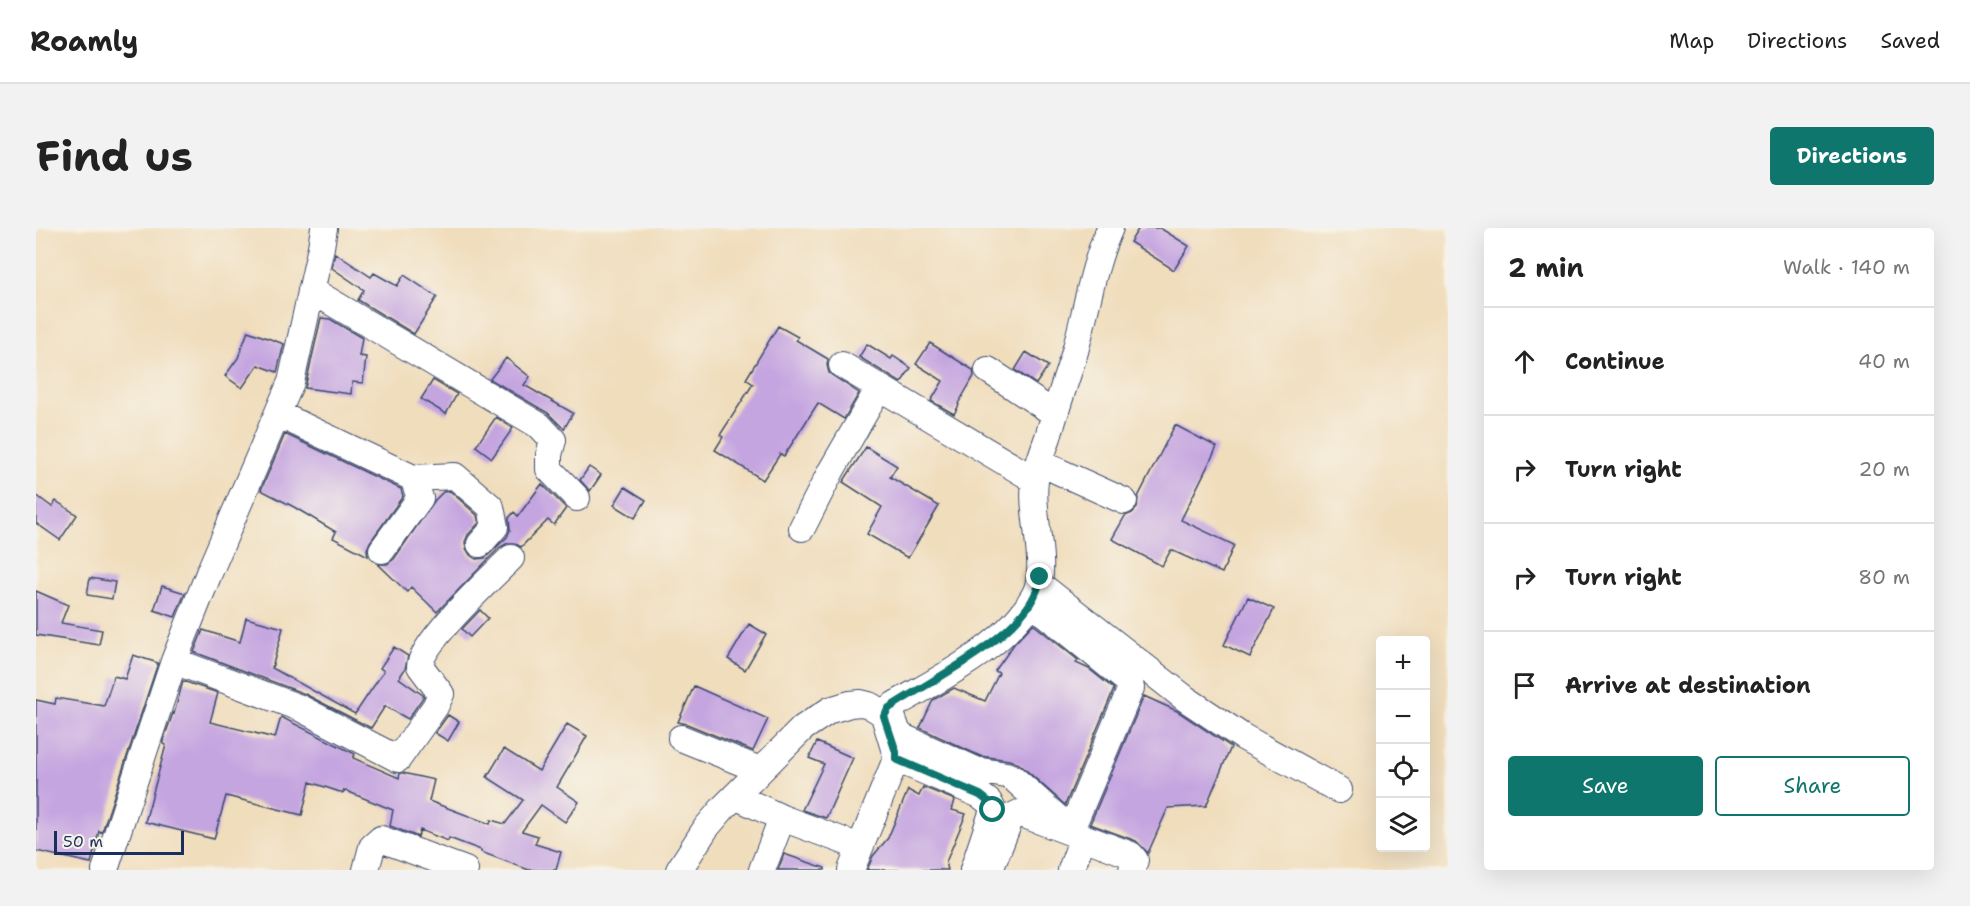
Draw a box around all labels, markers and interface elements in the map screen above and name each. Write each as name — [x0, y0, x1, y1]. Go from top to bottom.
text: Roamly — [30, 22, 138, 60]
text: Map — [1669, 27, 1714, 55]
text: Directions — [1747, 27, 1847, 55]
text: Saved — [1880, 27, 1940, 55]
button: Directions — [1770, 127, 1934, 185]
text: Find us — [36, 128, 193, 184]
text: 2 min — [1508, 250, 1584, 285]
text: Walk · 140 m — [1783, 254, 1910, 280]
icon: ahead — [1508, 345, 1541, 378]
text: Continue — [1565, 347, 1665, 376]
text: 40 m — [1858, 348, 1910, 374]
icon: right — [1508, 453, 1541, 486]
text: Turn right — [1565, 455, 1682, 484]
text: 20 m — [1859, 456, 1910, 482]
icon: right — [1508, 561, 1541, 594]
route end — [1026, 563, 1052, 589]
text: Turn right — [1565, 563, 1682, 592]
text: 80 m — [1858, 564, 1910, 590]
map controls — [1376, 636, 1430, 852]
button: + — [1376, 636, 1430, 690]
icon: arrive — [1508, 669, 1541, 702]
text: Arrive at destination — [1565, 671, 1811, 700]
button: − — [1376, 690, 1430, 744]
button: locate — [1376, 744, 1430, 798]
button: Save — [1508, 756, 1703, 816]
button: Share — [1715, 756, 1910, 816]
route start — [979, 796, 1005, 822]
button: layers — [1376, 798, 1430, 852]
scale bar — [54, 828, 184, 856]
text: 50 m — [63, 831, 103, 852]

